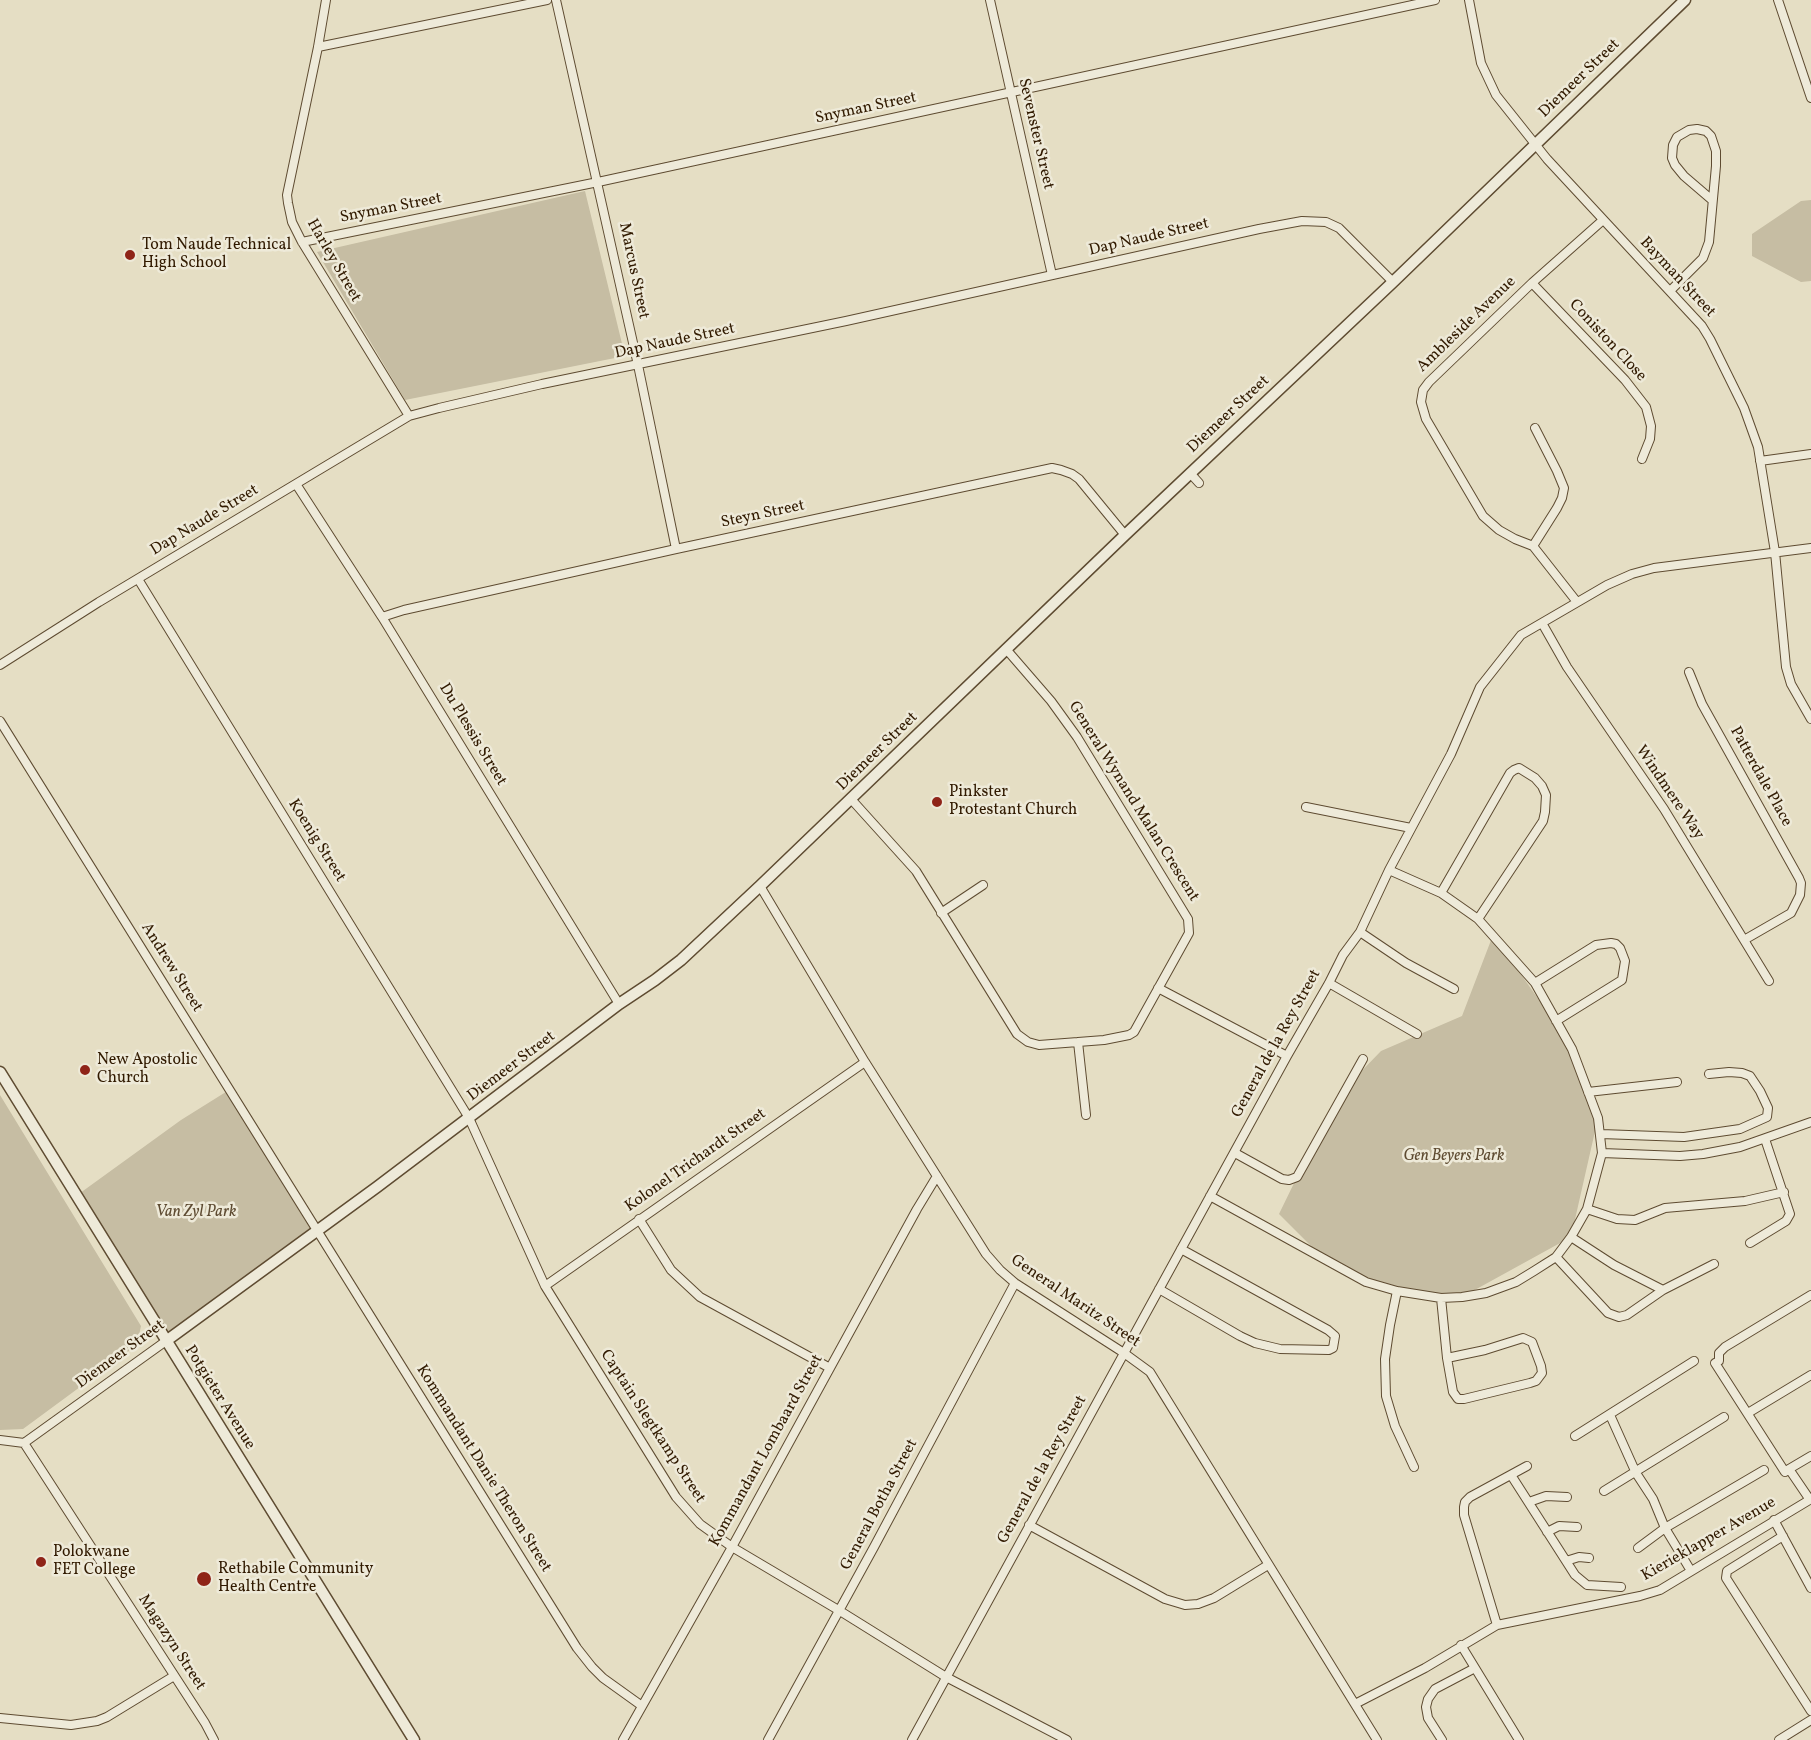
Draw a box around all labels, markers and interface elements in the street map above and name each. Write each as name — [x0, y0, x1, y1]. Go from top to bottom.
street label: Diemeer Street — [1535, 36, 1625, 122]
street label: Sevenster Street — [1013, 77, 1057, 191]
street label: Snyman Street — [814, 89, 918, 129]
street label: Snyman Street — [339, 190, 443, 228]
street label: Dap Naude Street — [1087, 215, 1211, 261]
street label: Harley Street — [302, 216, 364, 306]
street label: Marcus Street — [613, 221, 653, 321]
street label: Bayman Street — [1635, 234, 1719, 322]
place label: Tom Naude Technical High School — [142, 236, 291, 274]
marker: Tom Naude Technical High School — [123, 248, 137, 262]
street label: Ambleside Avenue — [1414, 273, 1520, 377]
street label: Coniston Close — [1564, 296, 1650, 386]
street label: Dap Naude Street — [613, 320, 737, 364]
street label: Diemeer Street — [1184, 372, 1274, 458]
street label: Dap Naude Street — [148, 481, 262, 561]
street label: Steyn Street — [719, 497, 807, 533]
street label: Du Plessis Street — [434, 680, 510, 790]
street label: General Wynand Malan Crescent — [1063, 698, 1203, 906]
street label: Diemeer Street — [833, 709, 923, 795]
street label: Patterdale Place — [1725, 724, 1795, 830]
street label: Windmere Way — [1630, 742, 1708, 844]
place label: Pinkster Protestant Church — [949, 783, 1077, 821]
marker: Pinkster Protestant Church — [930, 795, 944, 809]
street label: Koenig Street — [283, 796, 349, 886]
street label: Andrew Street — [136, 920, 206, 1016]
street label: General de la Rey Street — [1228, 966, 1326, 1122]
street label: Diemeer Street — [464, 1028, 560, 1106]
place label: New Apostolic Church — [97, 1051, 198, 1089]
marker: New Apostolic Church — [78, 1063, 92, 1077]
street label: Kolonel Trichardt Street — [622, 1105, 770, 1217]
park label: Gen Beyers Park — [1404, 1147, 1504, 1167]
park label: Van Zyl Park — [156, 1203, 236, 1223]
street label: General Maritz Street — [1007, 1251, 1143, 1353]
street label: Diemeer Street — [73, 1316, 169, 1394]
street label: Potgieter Avenue — [179, 1342, 259, 1454]
street label: Captain Slegtkamp Street — [595, 1347, 709, 1507]
street label: Kommandant Lombaard Street — [706, 1351, 828, 1551]
street label: Kommandant Danie Theron Street — [411, 1362, 555, 1576]
street label: General de la Rey Street — [994, 1392, 1092, 1548]
street label: General Botha Street — [837, 1436, 923, 1574]
street label: Kierieklapper Avenue — [1638, 1494, 1780, 1586]
place label: Polokwane FET College — [53, 1543, 136, 1581]
marker: Polokwane FET College — [34, 1555, 48, 1569]
place label: Rethabile Community Health Centre — [218, 1560, 373, 1598]
marker: Rethabile Community Health Centre — [195, 1570, 213, 1588]
street label: Magazyn Street — [133, 1591, 209, 1695]

